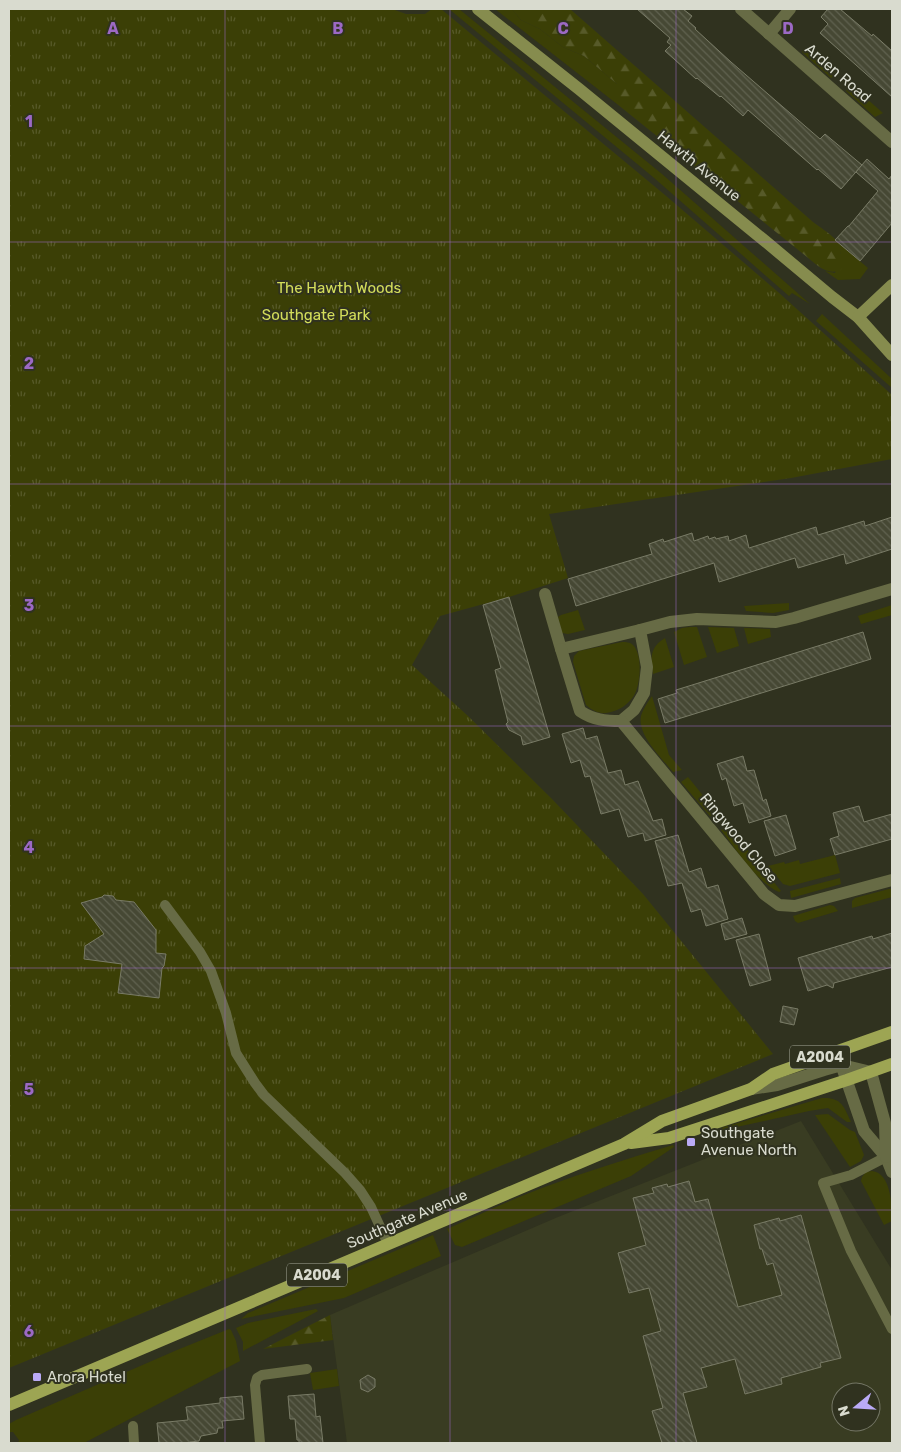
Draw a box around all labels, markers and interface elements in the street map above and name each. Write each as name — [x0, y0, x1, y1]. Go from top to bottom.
text: A — [107, 19, 119, 38]
text: B — [332, 19, 344, 38]
text: C — [557, 19, 569, 38]
text: D — [782, 19, 794, 38]
street label: Arden Road — [801, 40, 875, 106]
text: 1 — [25, 112, 33, 131]
street label: Hawth Avenue — [654, 127, 744, 205]
park label: The Hawth Woods — [277, 279, 402, 297]
park label: Southgate Park — [262, 306, 370, 324]
text: 2 — [24, 354, 34, 373]
text: 3 — [24, 596, 34, 615]
street label: Ringwood Close — [696, 790, 782, 886]
text: 4 — [24, 838, 35, 857]
road number: A2004 — [790, 1046, 850, 1068]
text: 5 — [24, 1080, 34, 1099]
place label: Southgate Avenue North — [701, 1124, 797, 1159]
marker: Southgate Avenue North — [685, 1136, 697, 1148]
street label: Southgate Avenue — [344, 1185, 470, 1253]
road number: A2004 — [287, 1264, 347, 1286]
text: 6 — [24, 1322, 34, 1341]
place label: Arora Hotel — [47, 1368, 126, 1386]
marker: Arora Hotel — [31, 1371, 43, 1383]
north arrow — [831, 1382, 881, 1432]
text: N — [834, 1403, 854, 1418]

